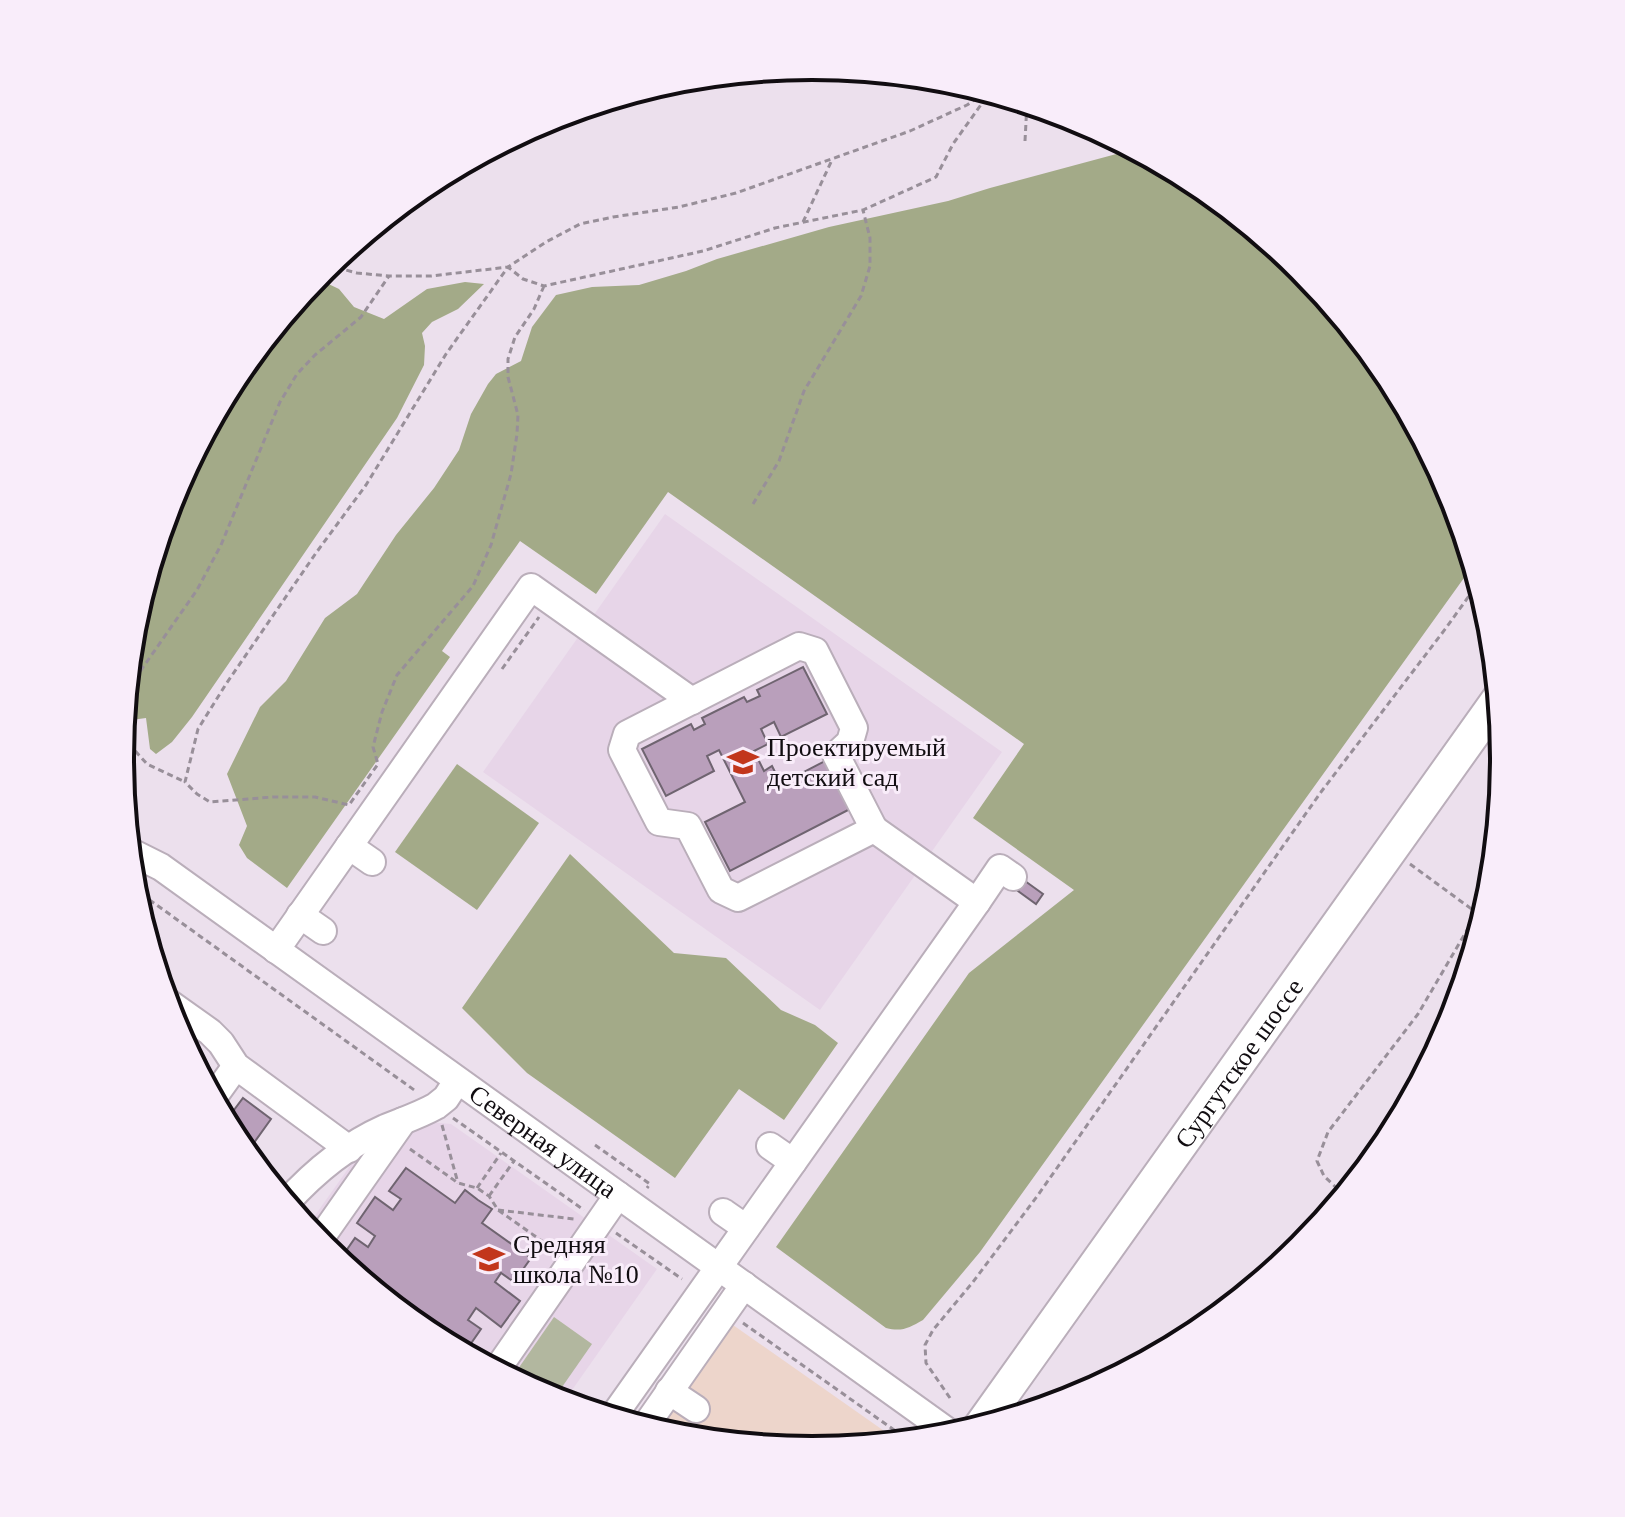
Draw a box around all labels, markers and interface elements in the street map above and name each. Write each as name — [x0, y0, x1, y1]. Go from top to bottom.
place label: Проектируемый детский сад — [767, 733, 946, 792]
school or university icon: Проектируемый детский сад — [726, 745, 760, 779]
street label: Сургутское шоссе — [1169, 973, 1309, 1154]
street label: Северная улица — [464, 1079, 622, 1204]
place label: Средняя школа №10 — [513, 1230, 639, 1289]
school or university icon: Средняя школа №10 — [472, 1242, 506, 1276]

